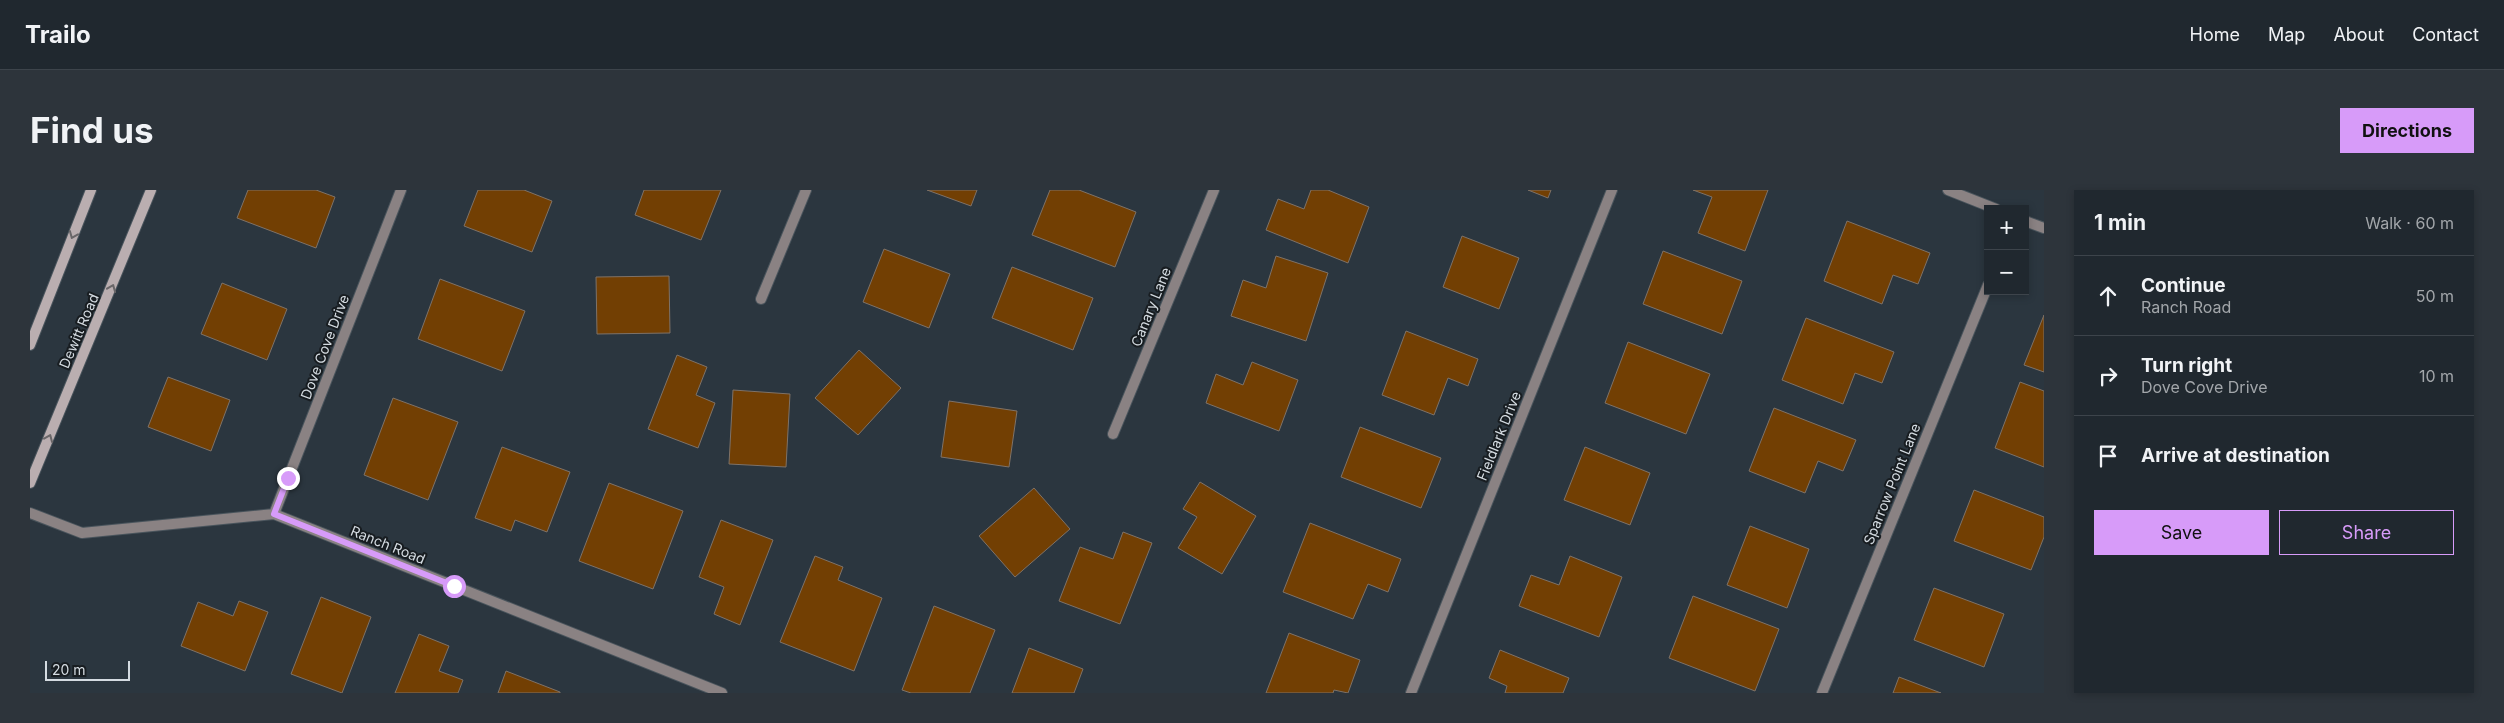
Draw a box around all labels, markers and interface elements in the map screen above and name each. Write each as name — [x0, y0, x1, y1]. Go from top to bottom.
text: Trailo — [25, 20, 91, 49]
text: Home — [2190, 24, 2240, 45]
text: Map — [2268, 24, 2305, 45]
text: About — [2333, 24, 2384, 45]
text: Contact — [2412, 24, 2479, 45]
button: Directions — [2340, 108, 2474, 153]
text: Find us — [30, 109, 154, 151]
map controls — [1984, 205, 2029, 295]
button: + — [1984, 205, 2029, 250]
text: 1 min — [2094, 210, 2146, 235]
text: Walk · 60 m — [2365, 213, 2454, 233]
one-way arrow — [69, 230, 80, 239]
button: − — [1984, 250, 2029, 295]
street label: Canary Lane — [1127, 265, 1174, 349]
text: Continue — [2141, 274, 2226, 297]
icon: ahead — [2094, 282, 2122, 310]
one-way arrow — [106, 284, 116, 293]
text: 50 m — [2416, 286, 2454, 306]
street label: Dewitt Road — [55, 291, 102, 371]
street label: Dove Cove Drive — [297, 292, 352, 402]
text: Ranch Road — [2141, 297, 2231, 317]
text: Turn right — [2141, 354, 2232, 377]
icon: right — [2094, 362, 2122, 390]
text: 10 m — [2419, 366, 2454, 386]
text: Dove Cove Drive — [2141, 377, 2268, 397]
street label: Fieldlark Drive — [1473, 389, 1524, 483]
street label: Sparrow Point Lane — [1859, 421, 1924, 547]
one-way arrow — [43, 434, 53, 443]
icon: arrive — [2094, 442, 2122, 470]
text: Arrive at destination — [2141, 444, 2330, 467]
route end — [277, 467, 300, 490]
button: Save — [2094, 510, 2269, 555]
button: Share — [2279, 510, 2454, 555]
street label: Ranch Road — [348, 522, 428, 567]
route start — [443, 575, 466, 598]
scale bar — [45, 658, 130, 681]
text: 20 m — [52, 661, 86, 678]

